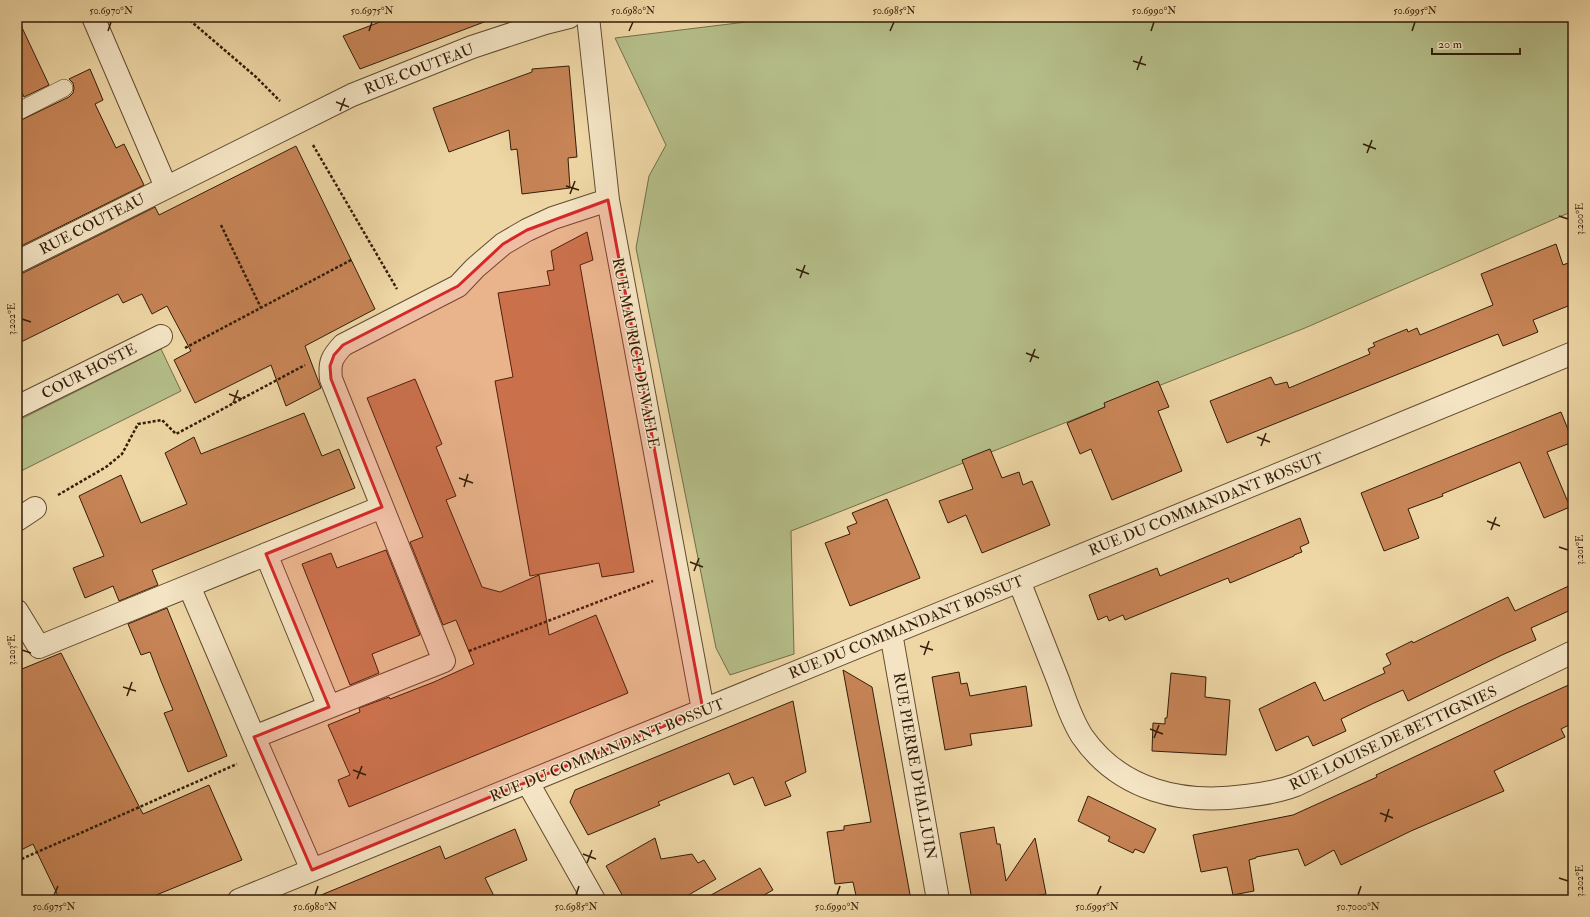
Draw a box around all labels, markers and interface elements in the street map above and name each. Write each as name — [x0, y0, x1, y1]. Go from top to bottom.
text: 50.6970°N — [89, 5, 133, 17]
text: 50.6975°N — [350, 5, 394, 17]
text: 50.6980°N — [611, 5, 655, 17]
text: 50.6985°N — [872, 5, 916, 17]
text: 50.6990°N — [1132, 5, 1176, 17]
text: 50.6995°N — [1393, 5, 1437, 17]
scale bar — [1432, 30, 1520, 56]
text: 20 m — [1438, 37, 1463, 52]
street label: RUE COUTEAU — [362, 40, 477, 99]
street label: RUE COUTEAU — [36, 189, 149, 259]
text: 3.200°E — [1574, 203, 1586, 235]
street label: RUE MAURICE DEWAELE — [608, 256, 663, 450]
text: 3.202°E — [6, 303, 18, 335]
street label: COUR HOSTE — [38, 339, 140, 404]
street label: RUE DU COMMANDANT BOSSUT — [1086, 449, 1326, 560]
text: 3.201°E — [1574, 535, 1586, 565]
street label: RUE DU COMMANDANT BOSSUT — [786, 572, 1026, 683]
text: 3.203°E — [6, 635, 18, 665]
street label: RUE PIERRE D'HALLUIN — [889, 671, 940, 862]
street label: RUE LOUISE DE BETTIGNIES — [1286, 682, 1500, 795]
street label: RUE DU COMMANDANT BOSSUT — [487, 695, 727, 806]
text: 3.202°E — [1574, 865, 1586, 897]
text: 50.6975°N — [32, 901, 76, 913]
text: 50.6980°N — [293, 901, 337, 913]
text: 50.6985°N — [554, 901, 598, 913]
text: 50.6990°N — [815, 901, 859, 913]
text: 50.6995°N — [1075, 901, 1119, 913]
text: 50.7000°N — [1336, 901, 1380, 913]

